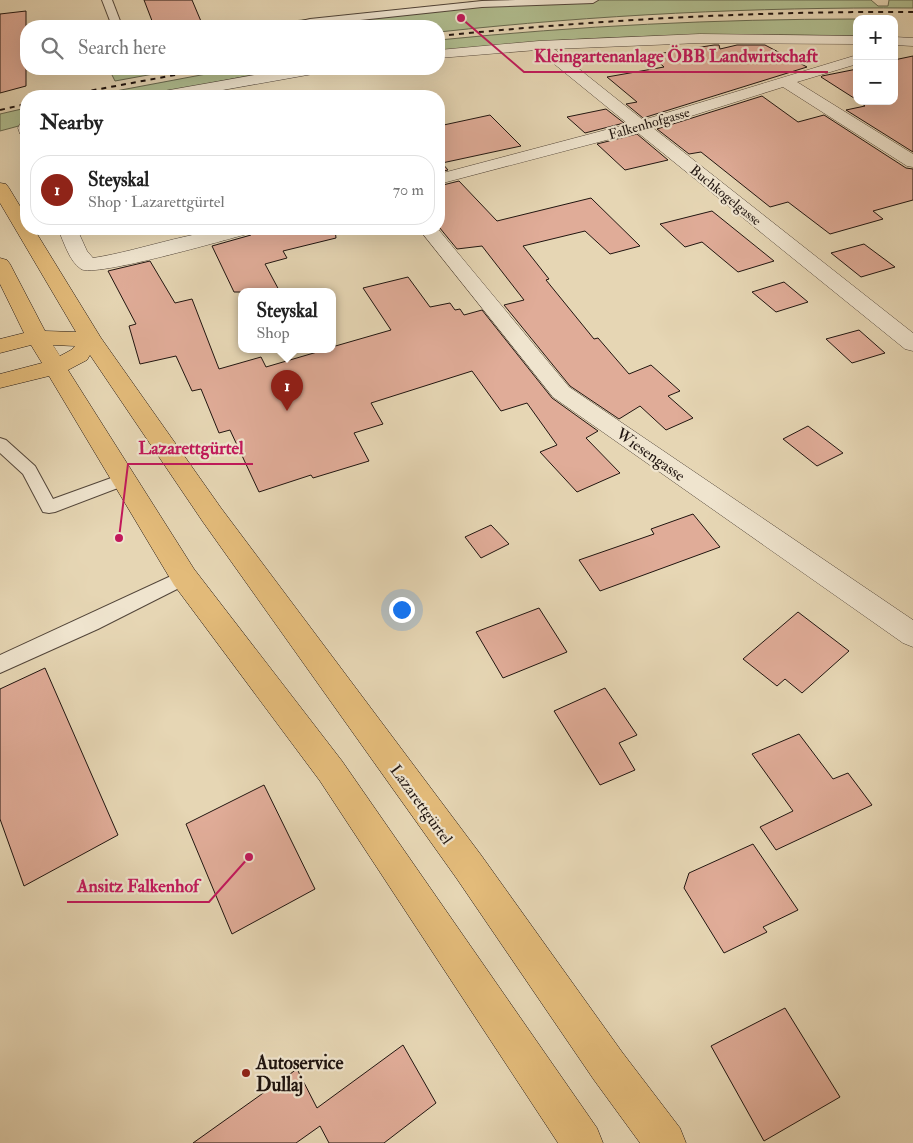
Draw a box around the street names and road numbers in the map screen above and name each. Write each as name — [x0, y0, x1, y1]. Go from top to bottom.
street label: Falkenhofgasse — [606, 104, 692, 143]
street label: Buchkogelgasse — [687, 161, 765, 229]
street label: Wiesengasse — [611, 423, 689, 486]
street label: Lazarettgürtel — [386, 761, 457, 848]

